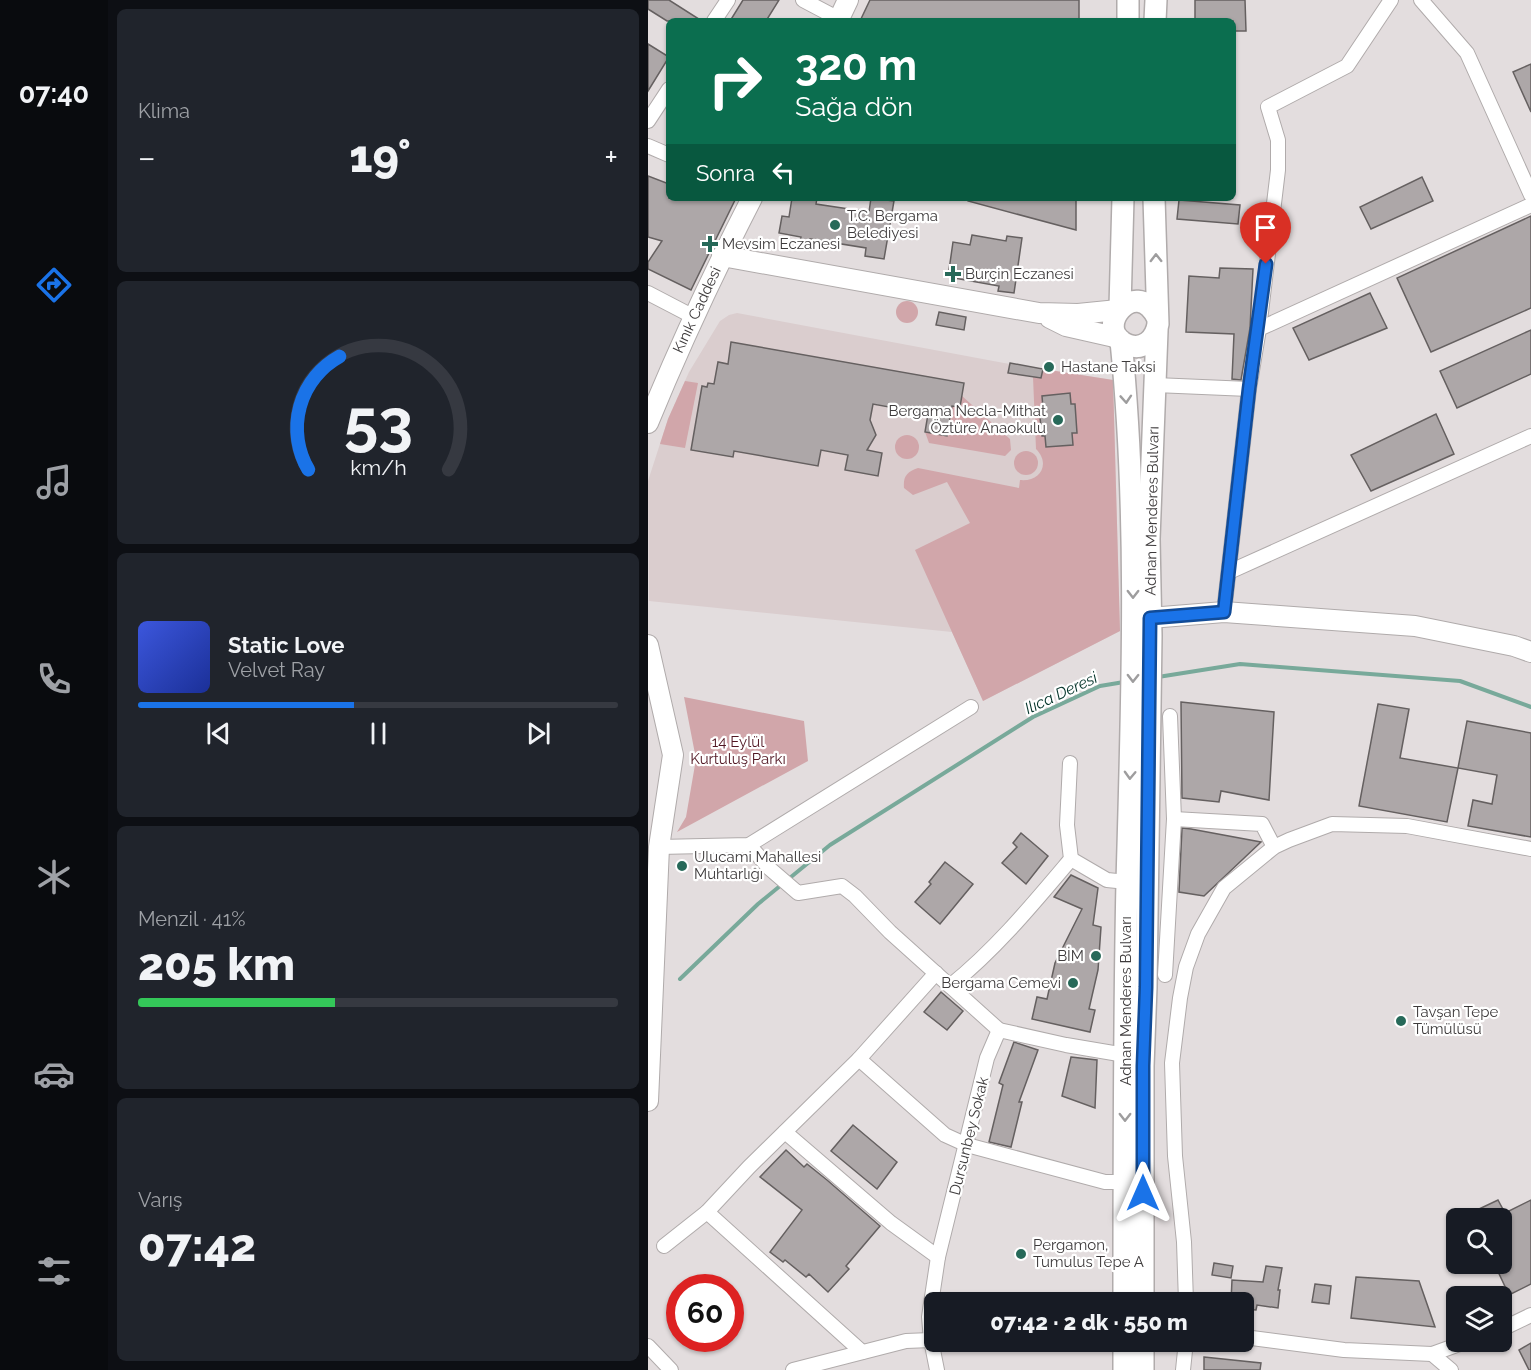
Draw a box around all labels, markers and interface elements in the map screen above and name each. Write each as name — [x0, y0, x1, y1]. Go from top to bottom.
text: 320 m — [795, 41, 917, 90]
icon: right — [696, 42, 774, 120]
text: 07:40 — [19, 78, 89, 109]
text: Sağa dön — [795, 91, 913, 122]
text: Klima — [138, 99, 190, 123]
text: 19° — [349, 130, 411, 183]
text: − — [138, 138, 156, 177]
text: + — [604, 138, 618, 177]
icon: left — [767, 156, 800, 189]
text: Sonra — [696, 160, 755, 186]
pin — [1240, 202, 1291, 264]
place label: T.C. Bergama Belediyesi — [847, 207, 938, 242]
icon: arrive — [1249, 211, 1282, 244]
marker: T.C. Bergama Belediyesi — [828, 218, 842, 232]
place label: Mevsim Eczanesi — [722, 235, 840, 253]
marker: Mevsim Eczanesi — [703, 237, 717, 251]
one-way arrow — [1149, 254, 1162, 263]
icon: directions — [33, 264, 75, 306]
street label: Kınık Caddesi — [669, 264, 725, 356]
place label: Burçin Eczanesi — [965, 265, 1074, 283]
marker: Burçin Eczanesi — [946, 267, 960, 281]
place label: Hastane Taksi — [1061, 358, 1156, 376]
marker: Hastane Taksi — [1042, 360, 1056, 374]
text: 53 — [343, 385, 413, 459]
one-way arrow — [1120, 394, 1133, 403]
place label: Bergama Necla-Mithat Öztüre Anaokulu — [889, 402, 1046, 437]
marker: Bergama Necla-Mithat Öztüre Anaokulu — [1051, 413, 1065, 427]
street label: Adnan Menderes Bulvarı — [1142, 426, 1162, 596]
text: km/h — [350, 455, 406, 480]
icon: music — [33, 461, 75, 503]
one-way arrow — [1127, 589, 1139, 598]
text: Static Love — [228, 632, 345, 658]
icon: phone — [33, 658, 75, 700]
text: Velvet Ray — [228, 658, 325, 682]
water label: Ilıca Deresi — [1022, 668, 1101, 718]
one-way arrow — [1126, 673, 1139, 682]
icon: previous — [202, 717, 235, 750]
icon: pause — [362, 717, 395, 750]
icon: next — [522, 717, 555, 750]
park label: 14 Eylül Kurtuluş Parkı — [690, 733, 786, 768]
one-way arrow — [1124, 771, 1136, 780]
place label: Ulucami Mahallesi Muhtarlığı — [694, 848, 821, 883]
icon: climate — [33, 856, 75, 898]
marker: Ulucami Mahallesi Muhtarlığı — [675, 859, 689, 873]
text: Menzil · 41% — [138, 907, 246, 931]
street label: Adnan Menderes Bulvarı — [1117, 916, 1135, 1086]
text: 205 km — [138, 938, 295, 991]
place label: BİM — [1057, 946, 1084, 965]
marker: BİM — [1089, 949, 1103, 963]
place label: Bergama Cemevi — [941, 974, 1061, 992]
marker: Bergama Cemevi — [1066, 976, 1080, 990]
place label: Tavşan Tepe Tümülüsü — [1413, 1003, 1498, 1038]
marker: Tavşan Tepe Tümülüsü — [1394, 1014, 1408, 1028]
icon: car — [33, 1053, 75, 1095]
street label: Dursunbey Sokak — [946, 1075, 992, 1197]
one-way arrow — [1119, 1112, 1131, 1121]
position arrow — [1111, 1161, 1175, 1225]
text: Varış — [138, 1188, 182, 1212]
map controls — [1446, 1208, 1512, 1352]
button: search — [1446, 1208, 1512, 1274]
text: 07:42 — [138, 1219, 256, 1272]
place label: Pergamon, Tumulus Tepe A — [1033, 1236, 1144, 1271]
marker: Pergamon, Tumulus Tepe A — [1014, 1247, 1028, 1261]
icon: filters — [33, 1250, 75, 1292]
speed limit sign: 60 — [666, 1274, 744, 1352]
button: layers — [1446, 1286, 1512, 1352]
text: 07:42 · 2 dk · 550 m — [990, 1309, 1188, 1335]

